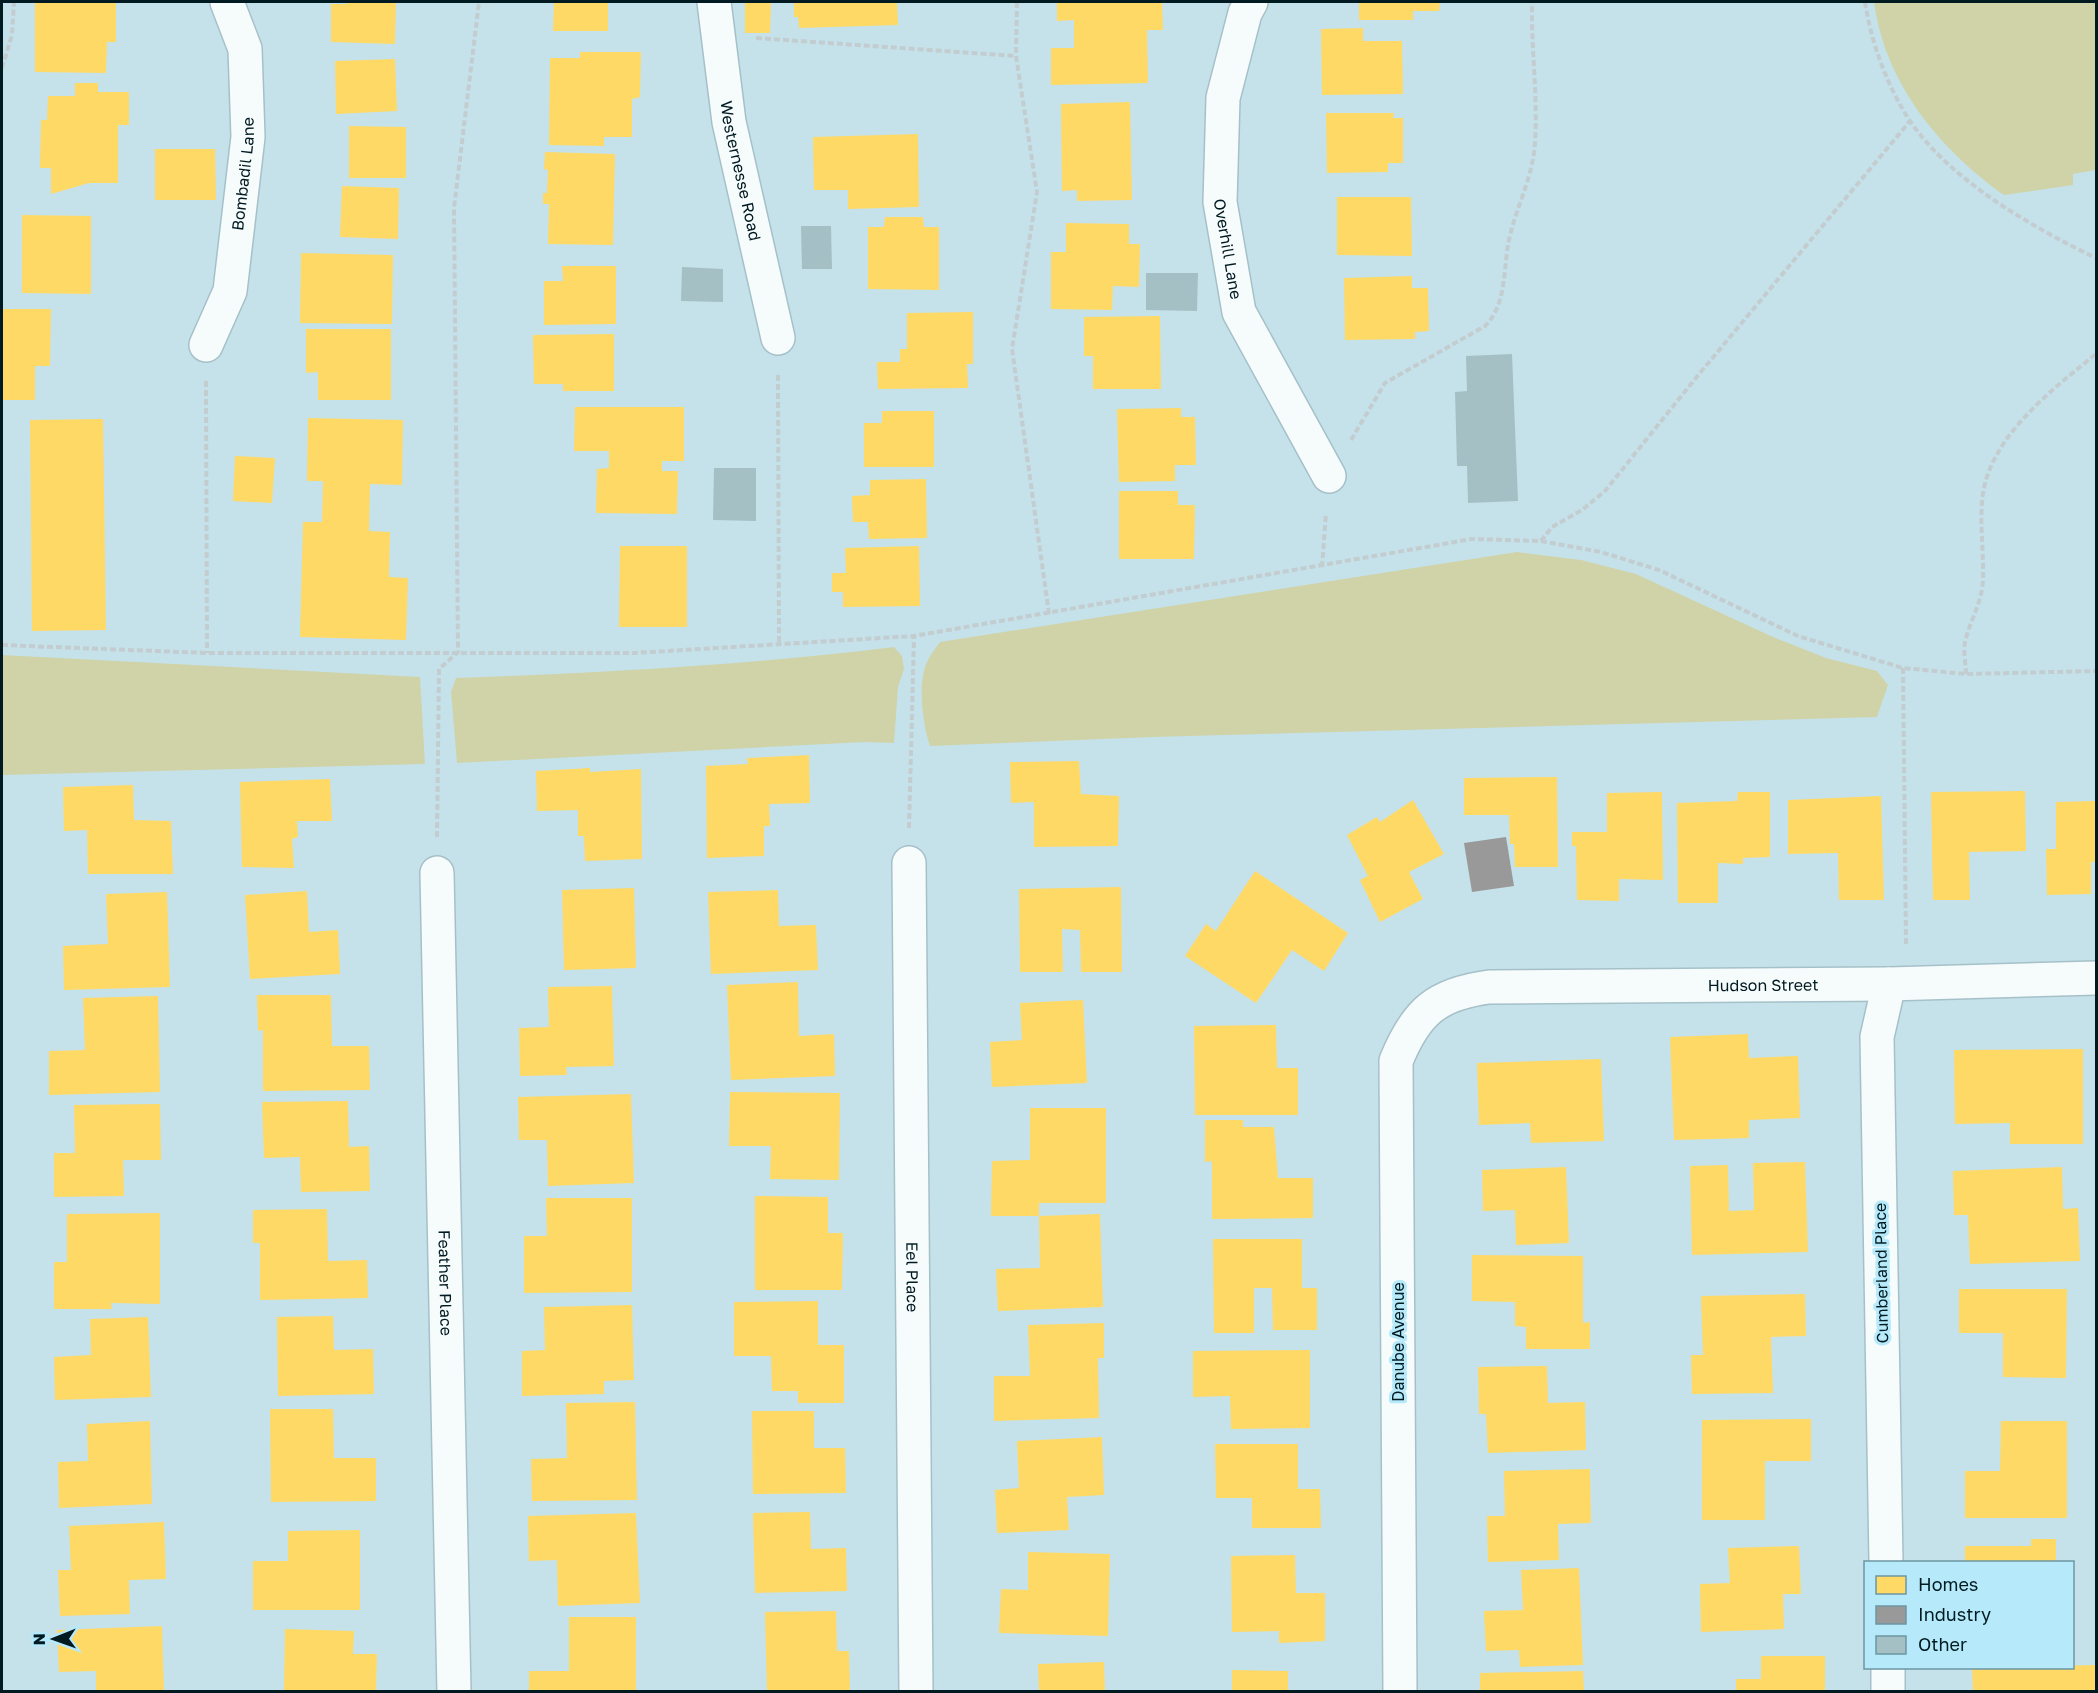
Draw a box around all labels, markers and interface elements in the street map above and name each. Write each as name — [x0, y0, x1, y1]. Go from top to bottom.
street label: Westernesse Road — [716, 99, 766, 243]
street label: Bombadil Lane — [227, 117, 258, 232]
street label: Overhill Lane — [1210, 197, 1247, 301]
street label: Hudson Street — [1708, 975, 1819, 995]
street label: Cumberland Place — [1870, 1203, 1892, 1343]
street label: Feather Place — [434, 1230, 457, 1336]
street label: Eel Place — [902, 1242, 923, 1312]
street label: Danube Avenue — [1388, 1282, 1408, 1402]
legend — [1864, 1561, 2074, 1669]
text: Homes — [1918, 1573, 1978, 1595]
text: Industry — [1918, 1603, 1991, 1625]
north arrow — [24, 1609, 84, 1669]
text: N — [29, 1633, 49, 1646]
text: Other — [1918, 1633, 1967, 1655]

